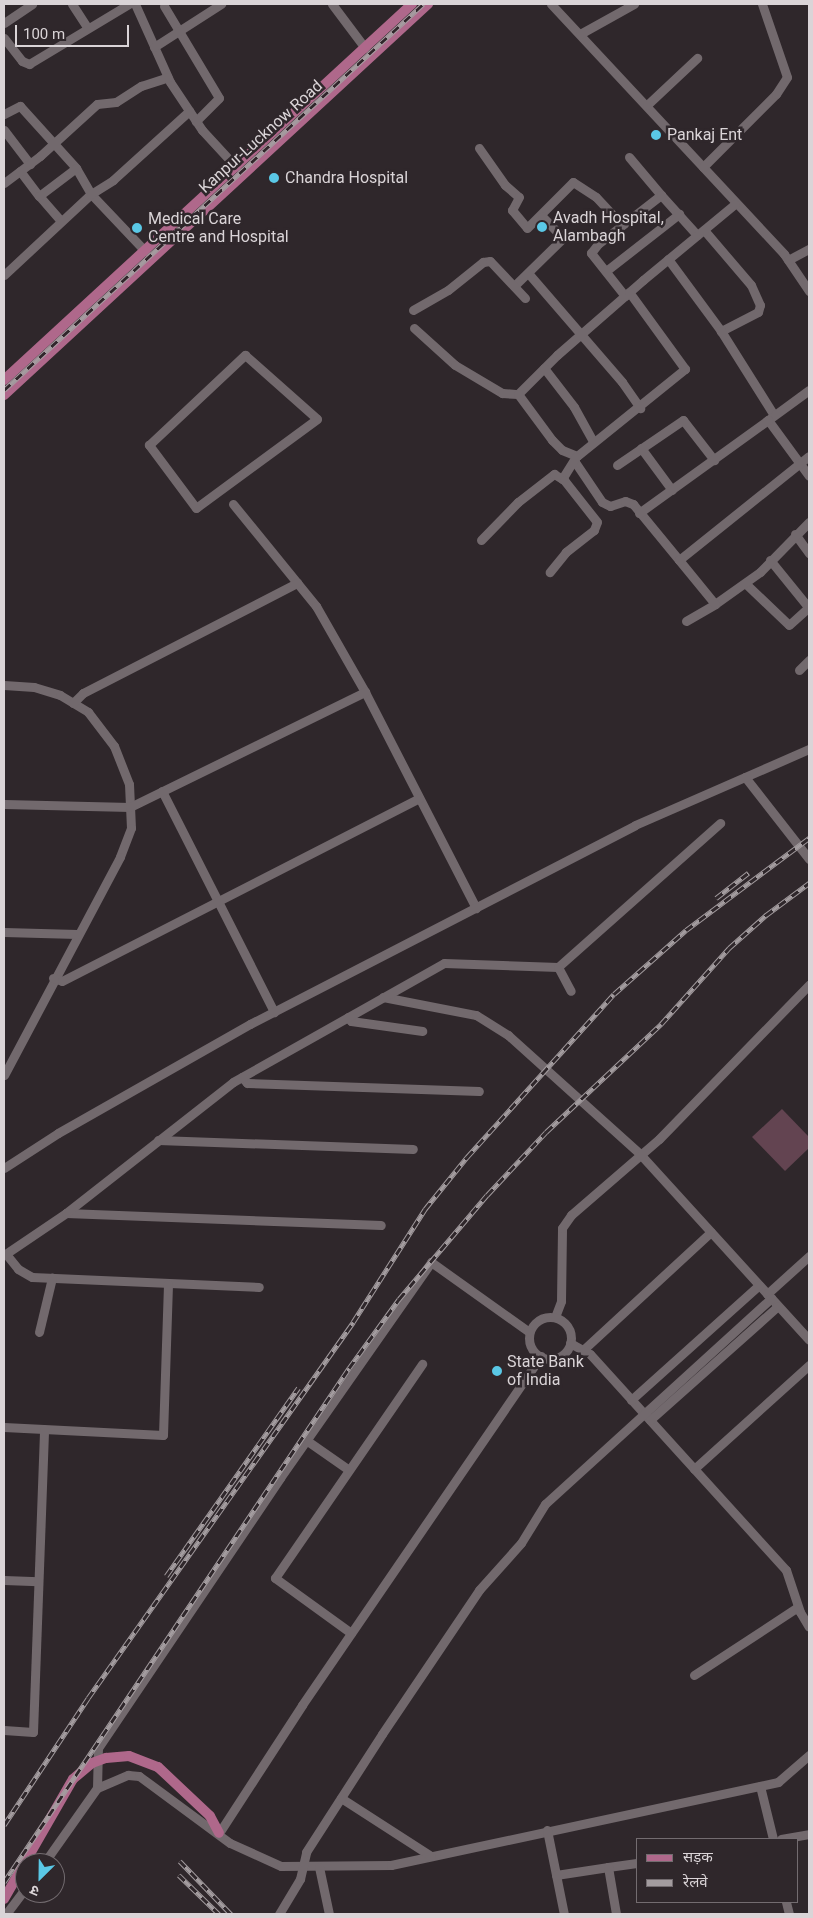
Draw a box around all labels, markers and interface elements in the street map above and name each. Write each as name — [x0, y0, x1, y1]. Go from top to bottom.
scale bar — [18, 15, 131, 47]
text: 100 m — [23, 25, 65, 43]
street label: Kanpur-Lucknow Road — [195, 77, 327, 197]
place label: Pankaj Ent — [667, 125, 742, 145]
marker: Pankaj Ent — [649, 128, 663, 142]
place label: Chandra Hospital — [285, 168, 408, 188]
marker: Chandra Hospital — [267, 171, 281, 185]
place label: Avadh Hospital, Alambagh — [553, 208, 664, 246]
place label: Medical Care Centre and Hospital — [148, 209, 289, 247]
marker: Avadh Hospital, Alambagh — [535, 220, 549, 234]
marker: Medical Care Centre and Hospital — [130, 221, 144, 235]
place label: State Bank of India — [507, 1352, 584, 1390]
marker: State Bank of India — [491, 1365, 503, 1377]
legend — [636, 1838, 798, 1903]
text: सड़क — [683, 1848, 713, 1866]
north arrow — [15, 1853, 65, 1903]
text: रेलवे — [683, 1873, 708, 1891]
text: उ — [28, 1882, 41, 1900]

